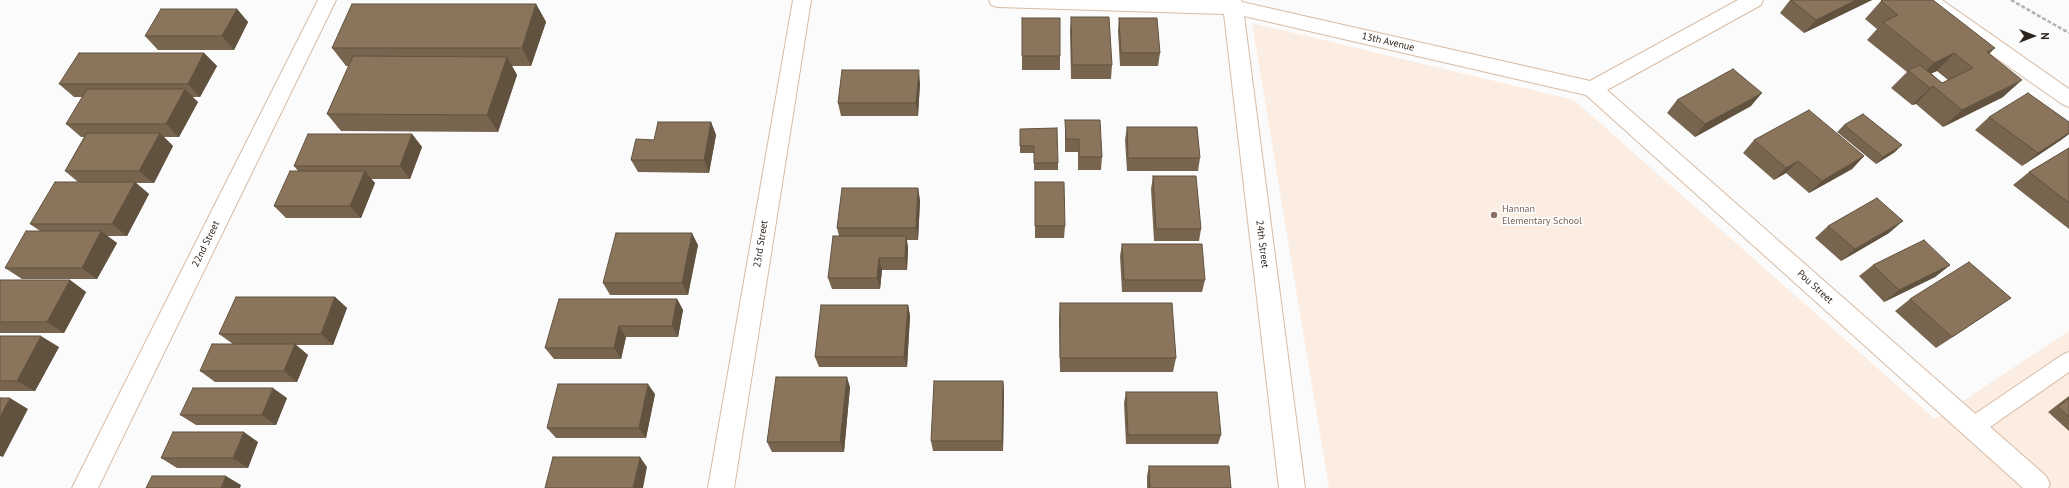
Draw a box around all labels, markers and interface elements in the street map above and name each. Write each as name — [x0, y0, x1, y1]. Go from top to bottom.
north arrow — [2013, 16, 2053, 56]
street label: 13th Avenue — [1361, 30, 1415, 54]
text: N — [2038, 32, 2052, 40]
place label: Hannan Elementary School — [1502, 203, 1582, 226]
marker: Hannan Elementary School — [1489, 210, 1499, 220]
street label: 22nd Street — [190, 219, 222, 269]
street label: 23rd Street — [751, 219, 771, 269]
street label: 24th Street — [1253, 219, 1271, 269]
street label: Pou Street — [1795, 268, 1835, 306]

